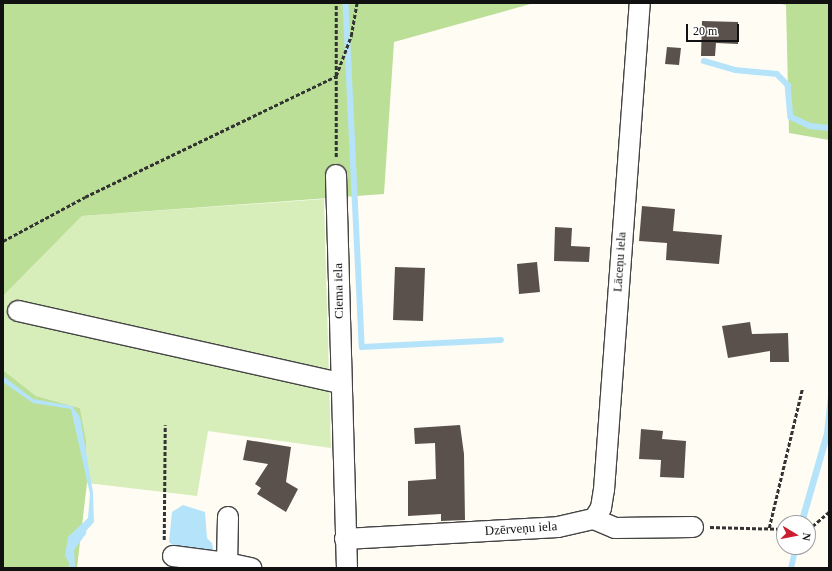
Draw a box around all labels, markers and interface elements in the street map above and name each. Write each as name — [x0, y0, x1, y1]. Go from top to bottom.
scale bar — [688, 16, 741, 42]
text: 20 m — [693, 24, 717, 38]
street label: Lāceņu iela — [610, 231, 630, 293]
street label: Ciema iela — [331, 263, 347, 319]
north arrow — [776, 515, 816, 555]
street label: Dzērveņu iela — [484, 519, 558, 539]
text: N — [800, 532, 813, 542]

